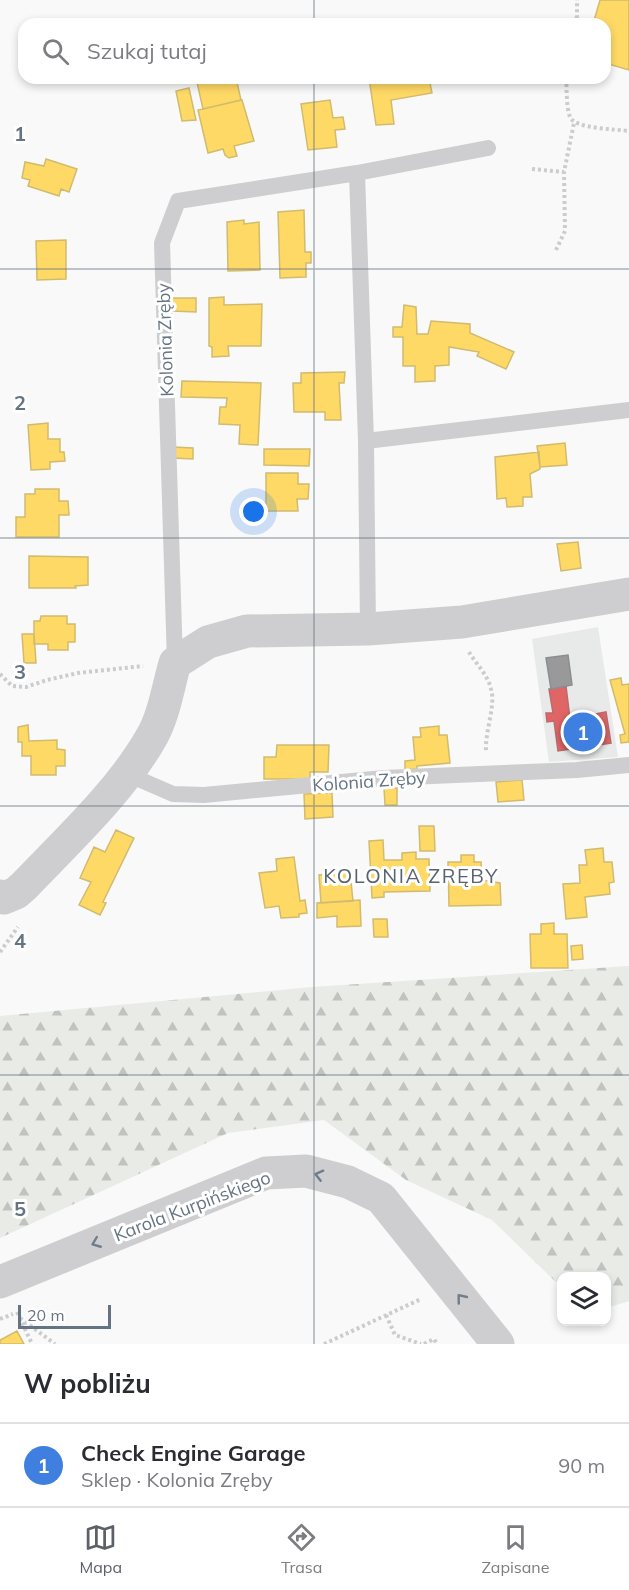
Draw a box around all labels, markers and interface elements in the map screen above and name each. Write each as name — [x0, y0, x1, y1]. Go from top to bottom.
search box — [18, 18, 611, 84]
icon: search — [39, 35, 72, 68]
text: Szukaj tutaj — [87, 37, 207, 65]
text: 1 — [14, 121, 26, 146]
street label: Kolonia Zręby — [152, 282, 178, 397]
text: 2 — [14, 390, 26, 415]
your location — [239, 497, 268, 526]
text: 3 — [14, 659, 26, 684]
pin: 1 — [564, 710, 602, 754]
street label: Kolonia Zręby — [312, 766, 427, 796]
district label: KOLONIA ZRĘBY — [323, 863, 499, 888]
text: 4 — [14, 928, 26, 953]
street label: Karola Kurpińskiego — [110, 1166, 274, 1246]
one-way arrow — [314, 1169, 324, 1182]
text: 5 — [14, 1196, 26, 1221]
one-way arrow — [92, 1236, 103, 1248]
map controls — [557, 1272, 611, 1326]
button: layers — [557, 1272, 611, 1326]
one-way arrow — [458, 1294, 469, 1305]
scale bar — [18, 1302, 111, 1330]
text: 20 m — [27, 1305, 64, 1325]
text: W pobliżu — [24, 1367, 151, 1400]
text: Check Engine Garage — [81, 1439, 306, 1467]
text: 1 — [38, 1453, 50, 1478]
text: 90 m — [558, 1453, 605, 1478]
text: Sklep · Kolonia Zręby — [81, 1467, 273, 1492]
tab: Mapa — [80, 1521, 122, 1577]
tab: Trasa — [281, 1521, 322, 1577]
tab: Zapisane — [481, 1521, 549, 1577]

